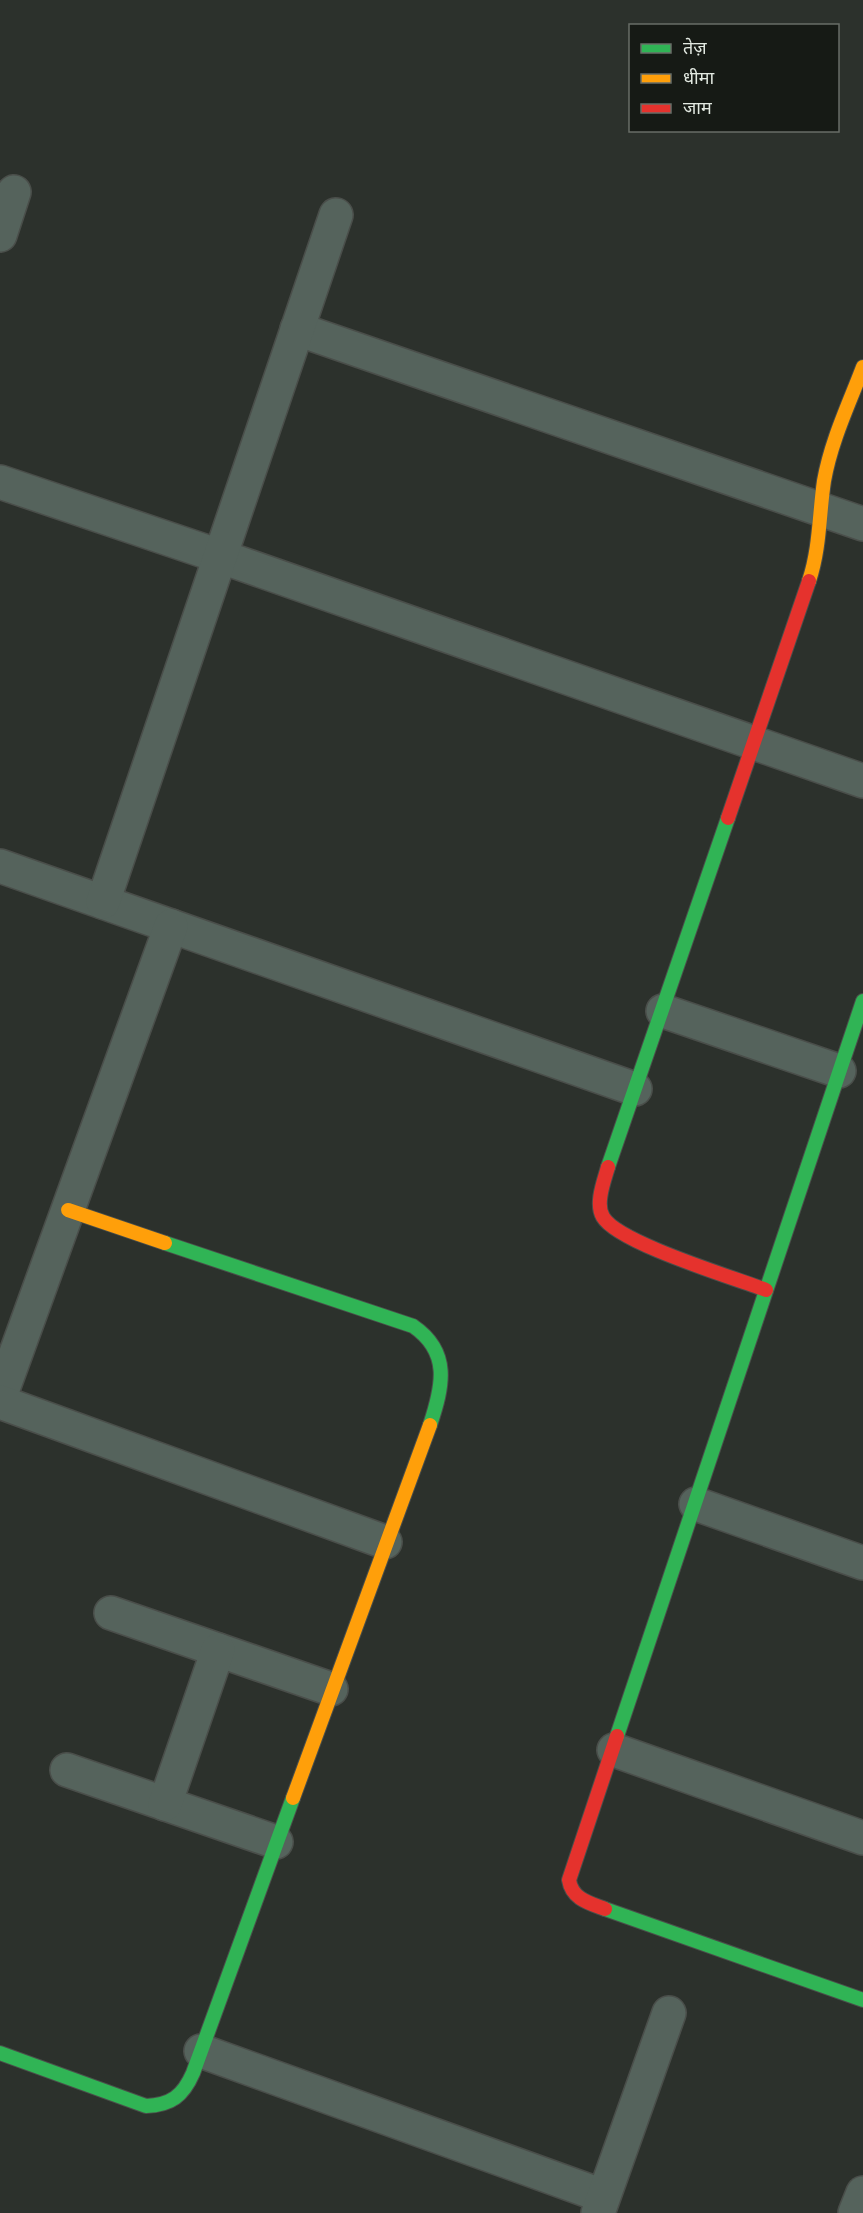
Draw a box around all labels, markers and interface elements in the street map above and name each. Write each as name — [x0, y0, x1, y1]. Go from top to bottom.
legend — [629, 24, 839, 132]
text: तेज़ — [683, 37, 707, 58]
text: धीमा — [683, 68, 714, 88]
text: जाम — [683, 98, 713, 118]

